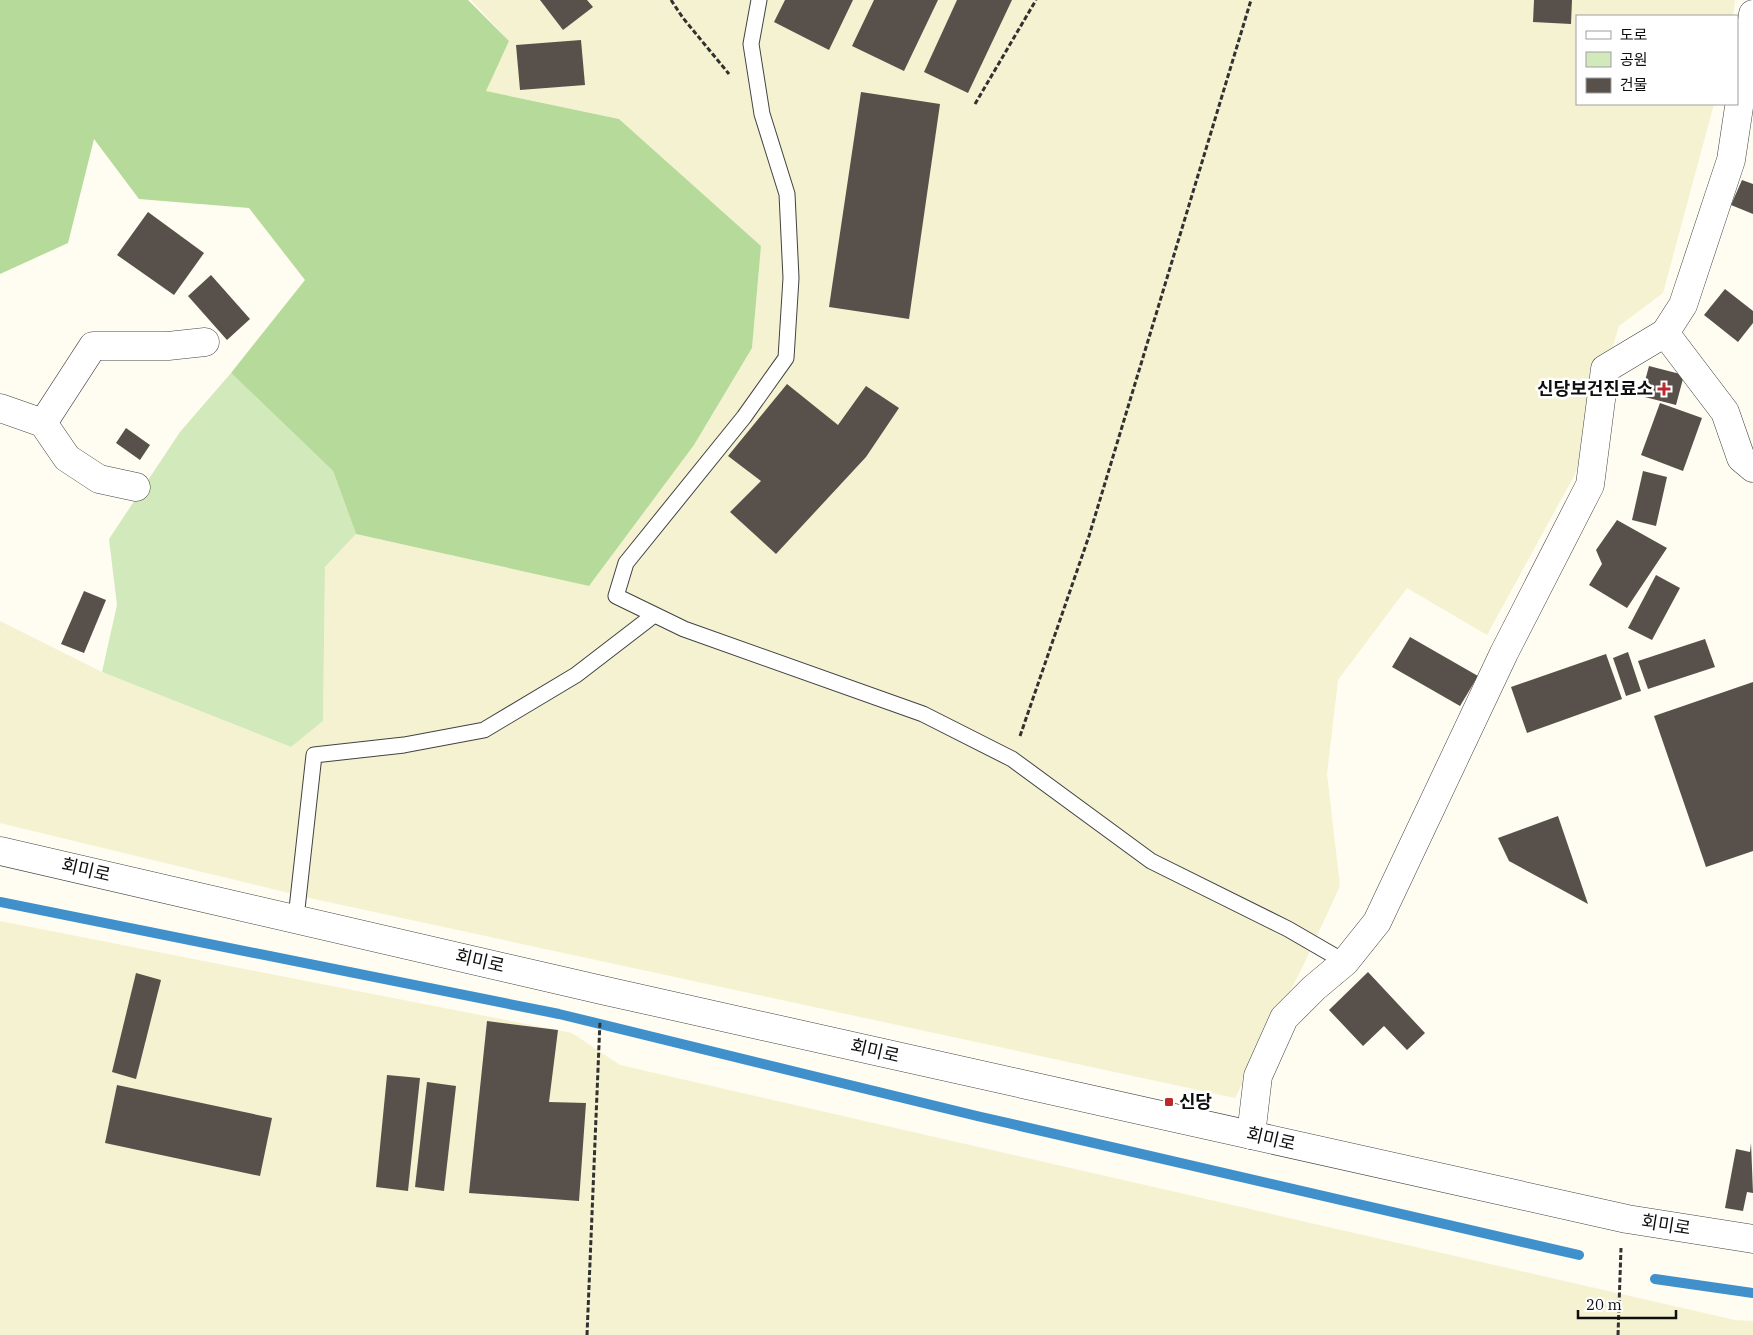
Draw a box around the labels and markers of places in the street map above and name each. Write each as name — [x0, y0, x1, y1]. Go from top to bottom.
place label: 신당보건진료소 — [1537, 377, 1653, 400]
marker: 신당보건진료소 — [1657, 382, 1671, 396]
place label: 신당 — [1179, 1090, 1212, 1113]
marker: 신당 — [1163, 1096, 1175, 1108]

